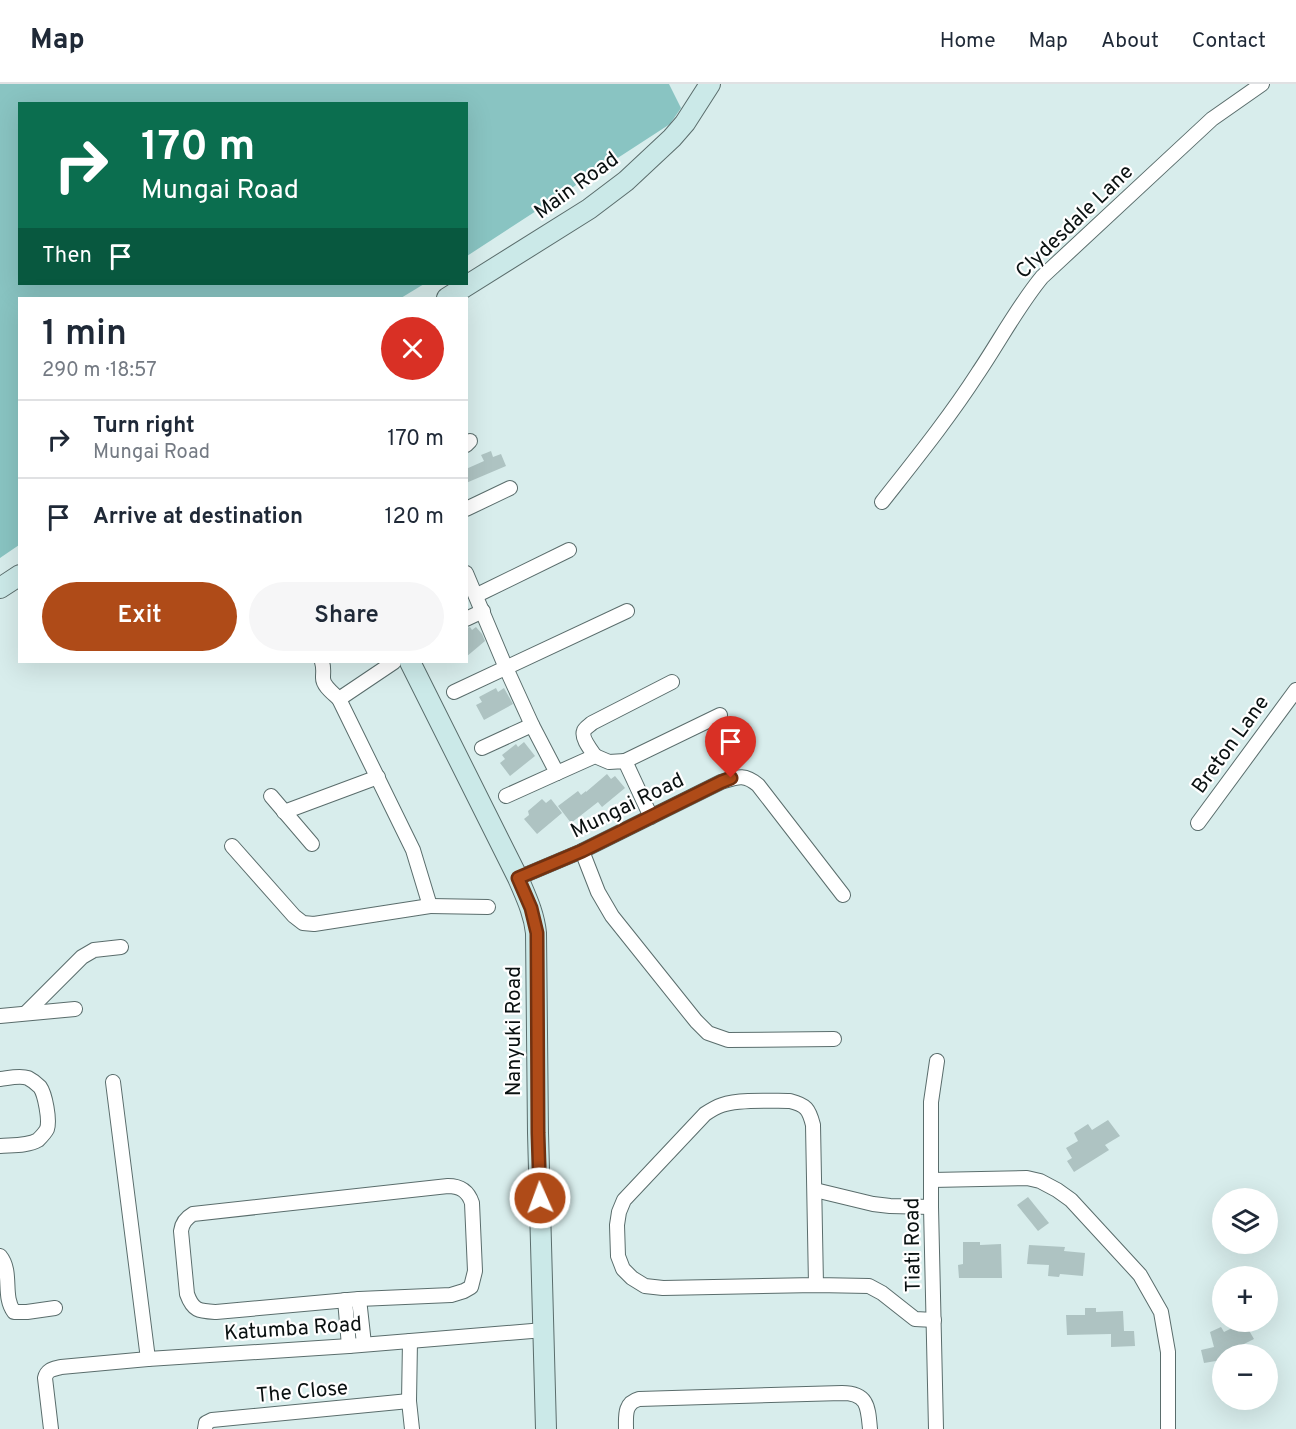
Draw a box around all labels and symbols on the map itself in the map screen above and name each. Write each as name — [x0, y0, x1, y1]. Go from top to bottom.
street label: Main Road — [529, 146, 624, 226]
street label: Clydesdale Lane — [1010, 159, 1140, 285]
street label: Breton Lane — [1186, 690, 1276, 799]
pin — [705, 716, 756, 778]
street label: Mungai Road — [567, 767, 689, 845]
street label: Nanyuki Road — [501, 966, 528, 1096]
position arrow — [508, 1166, 572, 1230]
street label: Tiati Road — [899, 1197, 928, 1293]
street label: Katumba Road — [223, 1311, 363, 1348]
street label: The Close — [255, 1375, 349, 1410]

